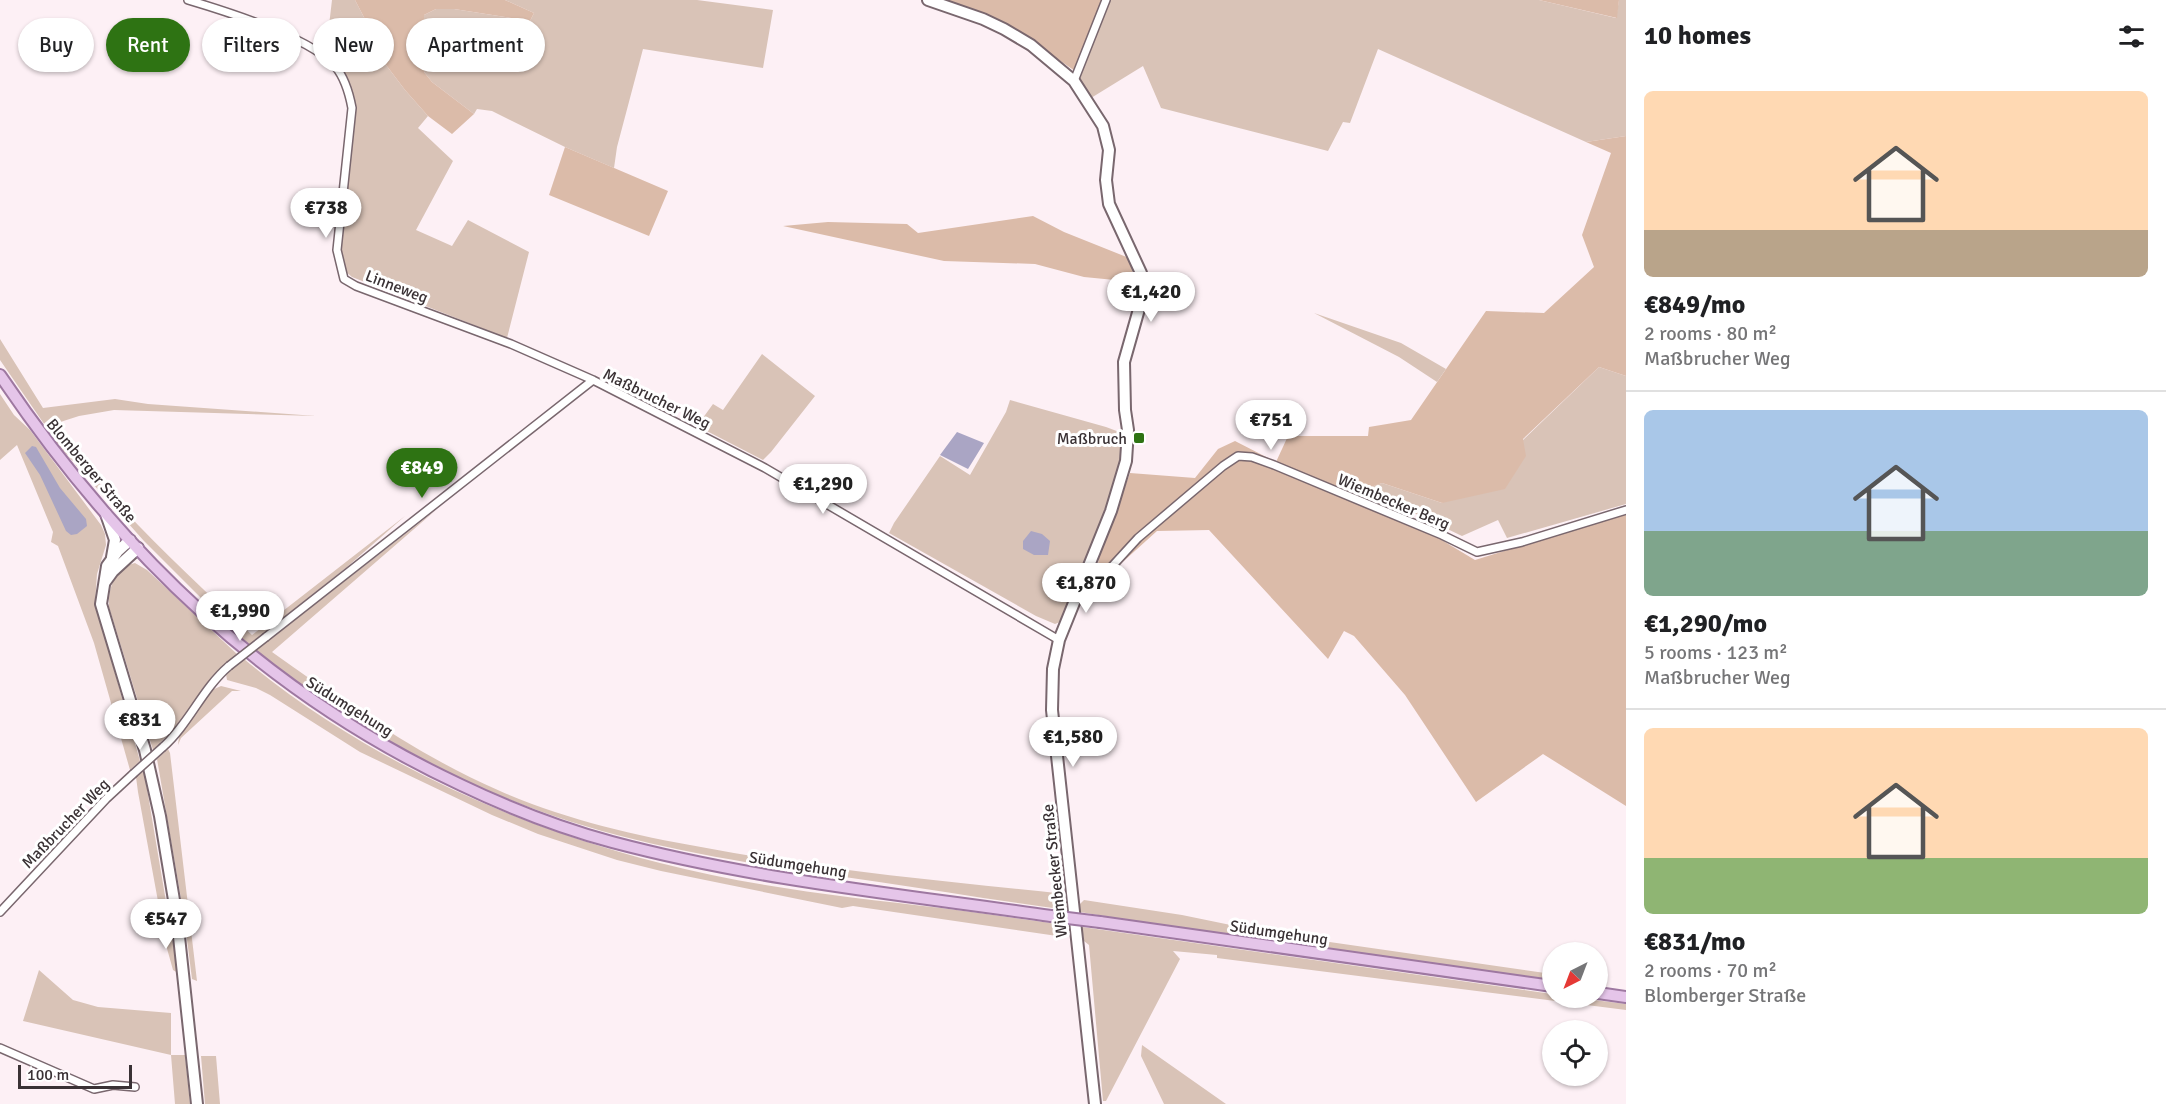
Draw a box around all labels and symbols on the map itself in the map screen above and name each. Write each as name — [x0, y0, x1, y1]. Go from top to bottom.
pin: €738 — [290, 188, 362, 239]
street label: Linneweg — [362, 266, 431, 308]
pin: €1,420 — [1102, 272, 1200, 323]
street label: Maßbrucher Weg — [600, 364, 714, 434]
pin: €751 — [1235, 400, 1307, 451]
street label: Blomberger Straße — [42, 415, 141, 527]
place label: Maßbruch — [1057, 429, 1127, 449]
marker: Maßbruch — [1132, 431, 1146, 445]
pin: €849 — [386, 448, 458, 499]
pin: €1,290 — [774, 464, 872, 515]
street label: Wiembecker Berg — [1335, 469, 1453, 535]
pin: €1,870 — [1037, 563, 1135, 614]
pin: €1,990 — [191, 591, 289, 642]
street label: Südumgehung — [302, 672, 397, 741]
pin: €831 — [104, 700, 176, 751]
pin: €1,580 — [1024, 717, 1122, 768]
street label: Maßbrucher Weg — [18, 775, 114, 873]
street label: Wiembecker Straße — [1038, 803, 1072, 939]
street label: Südumgehung — [748, 847, 848, 883]
pin: €547 — [130, 899, 202, 950]
street label: Südumgehung — [1229, 916, 1329, 950]
north arrow — [1542, 942, 1608, 1008]
scale bar — [18, 1062, 132, 1090]

